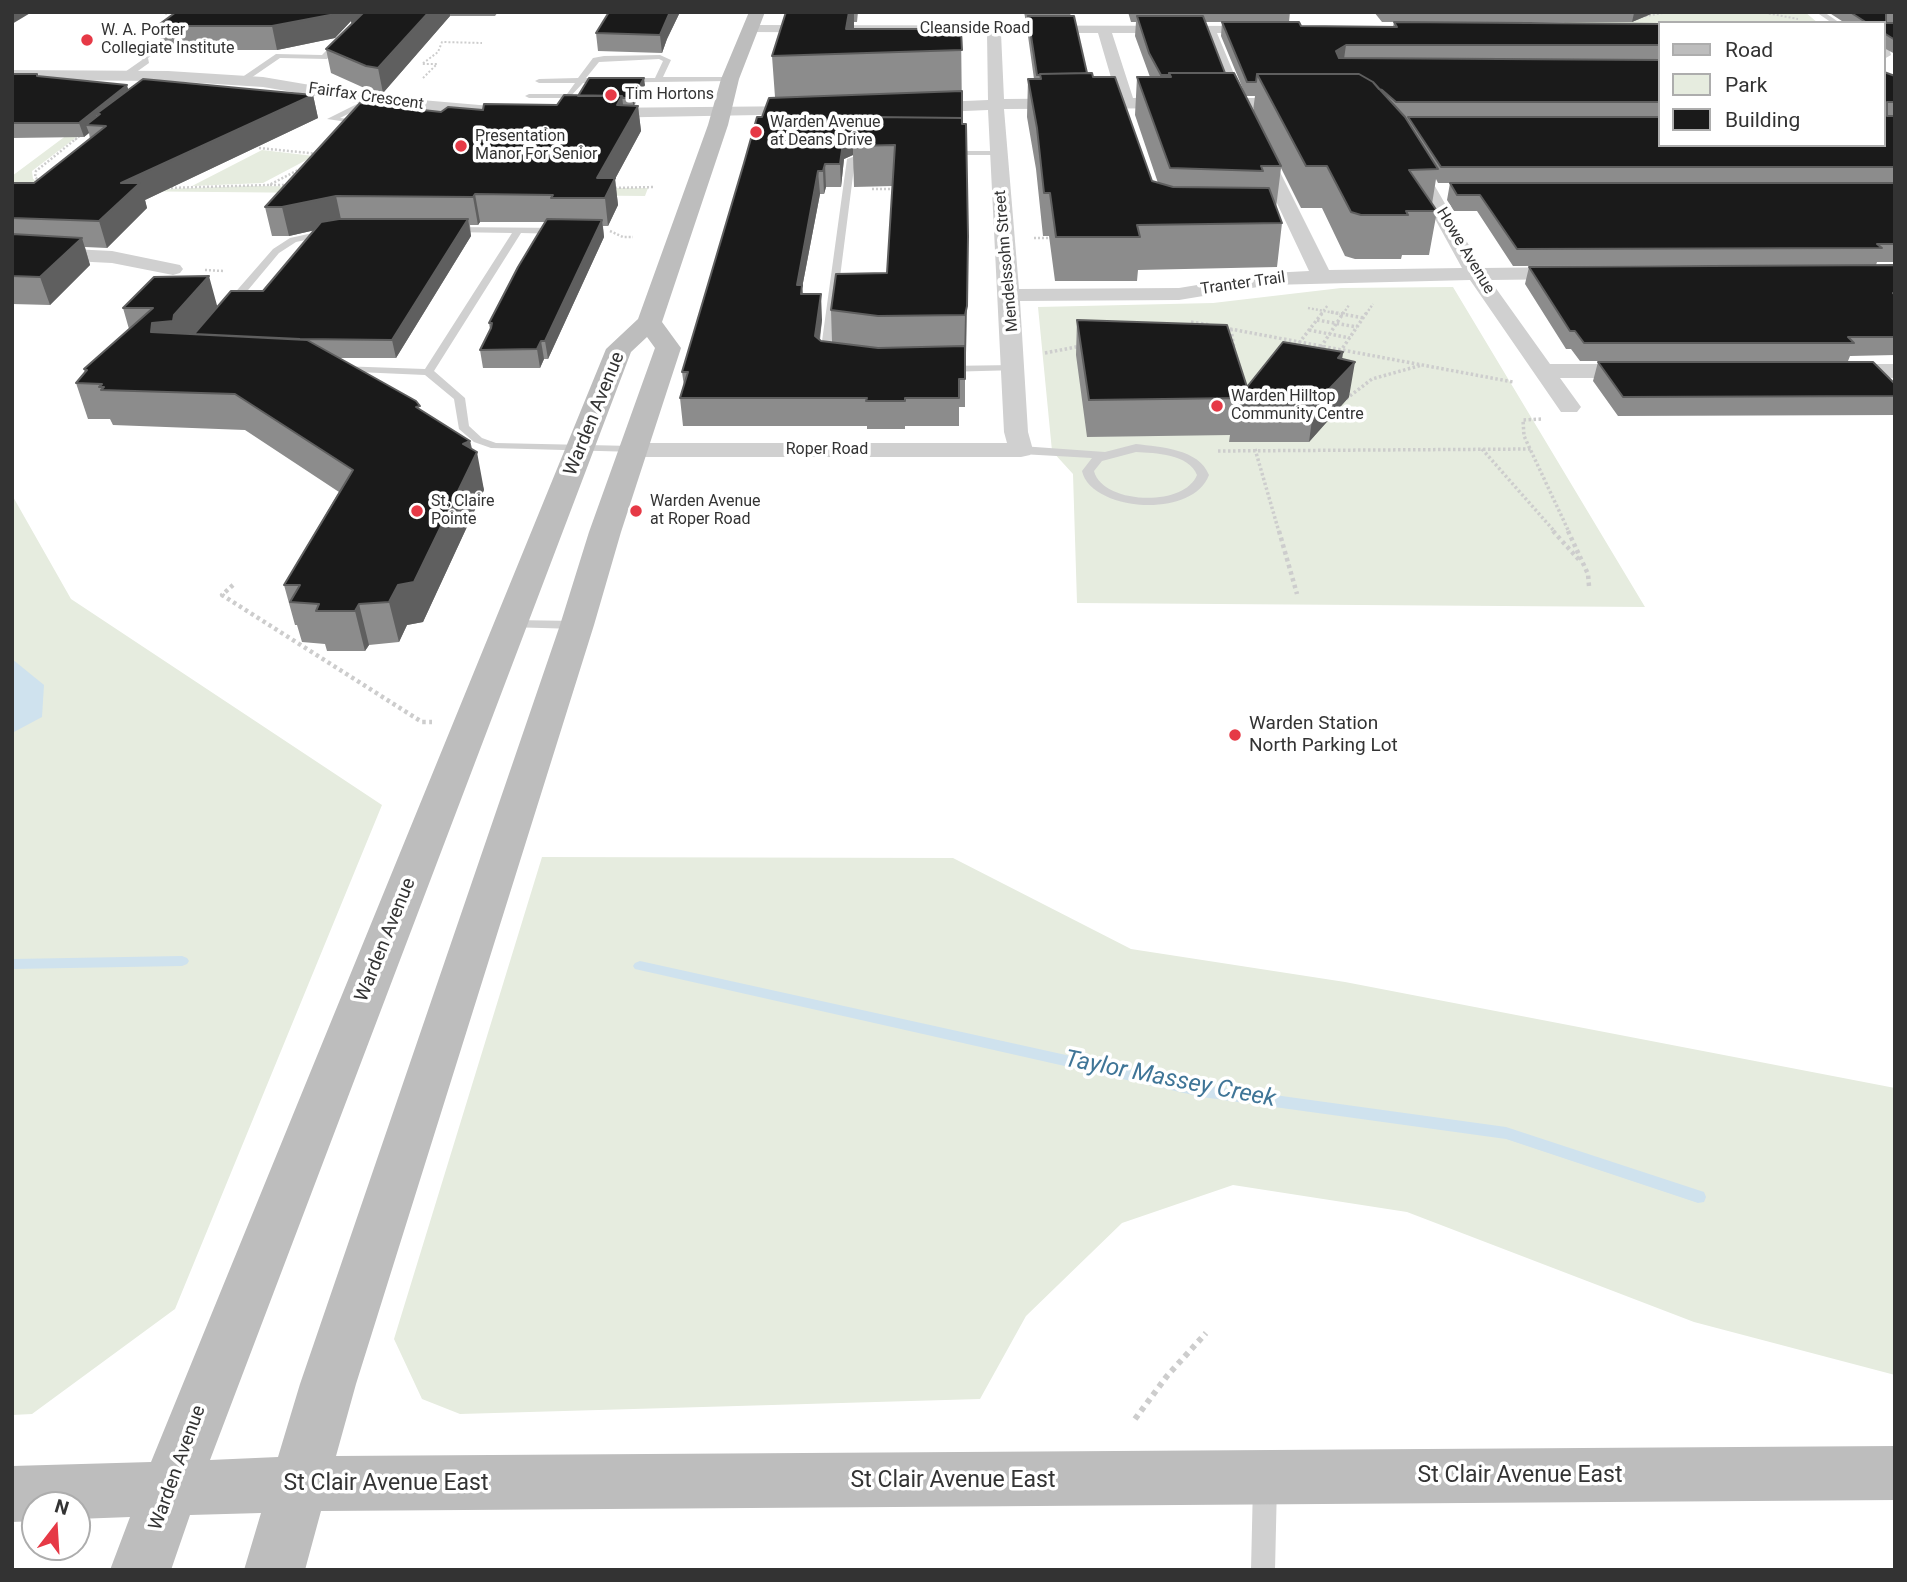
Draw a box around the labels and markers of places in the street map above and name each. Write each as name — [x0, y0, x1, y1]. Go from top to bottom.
place label: W. A. Porter Collegiate Institute — [101, 21, 234, 59]
marker: W. A. Porter Collegiate Institute — [79, 32, 95, 48]
place label: Tim Hortons — [625, 85, 714, 105]
marker: Tim Hortons — [603, 87, 619, 103]
place label: Warden Avenue at Deans Drive — [770, 113, 881, 151]
marker: Warden Avenue at Deans Drive — [748, 124, 764, 140]
place label: Presentation Manor For Senior — [475, 127, 597, 165]
marker: Presentation Manor For Senior — [453, 138, 469, 154]
place label: Warden Hilltop Community Centre — [1231, 387, 1364, 425]
marker: Warden Hilltop Community Centre — [1209, 398, 1225, 414]
place label: St. Claire Pointe — [431, 492, 495, 530]
place label: Warden Avenue at Roper Road — [650, 492, 761, 530]
marker: St. Claire Pointe — [409, 503, 425, 519]
marker: Warden Avenue at Roper Road — [628, 503, 644, 519]
place label: Warden Station North Parking Lot — [1249, 713, 1398, 757]
marker: Warden Station North Parking Lot — [1227, 727, 1243, 743]

